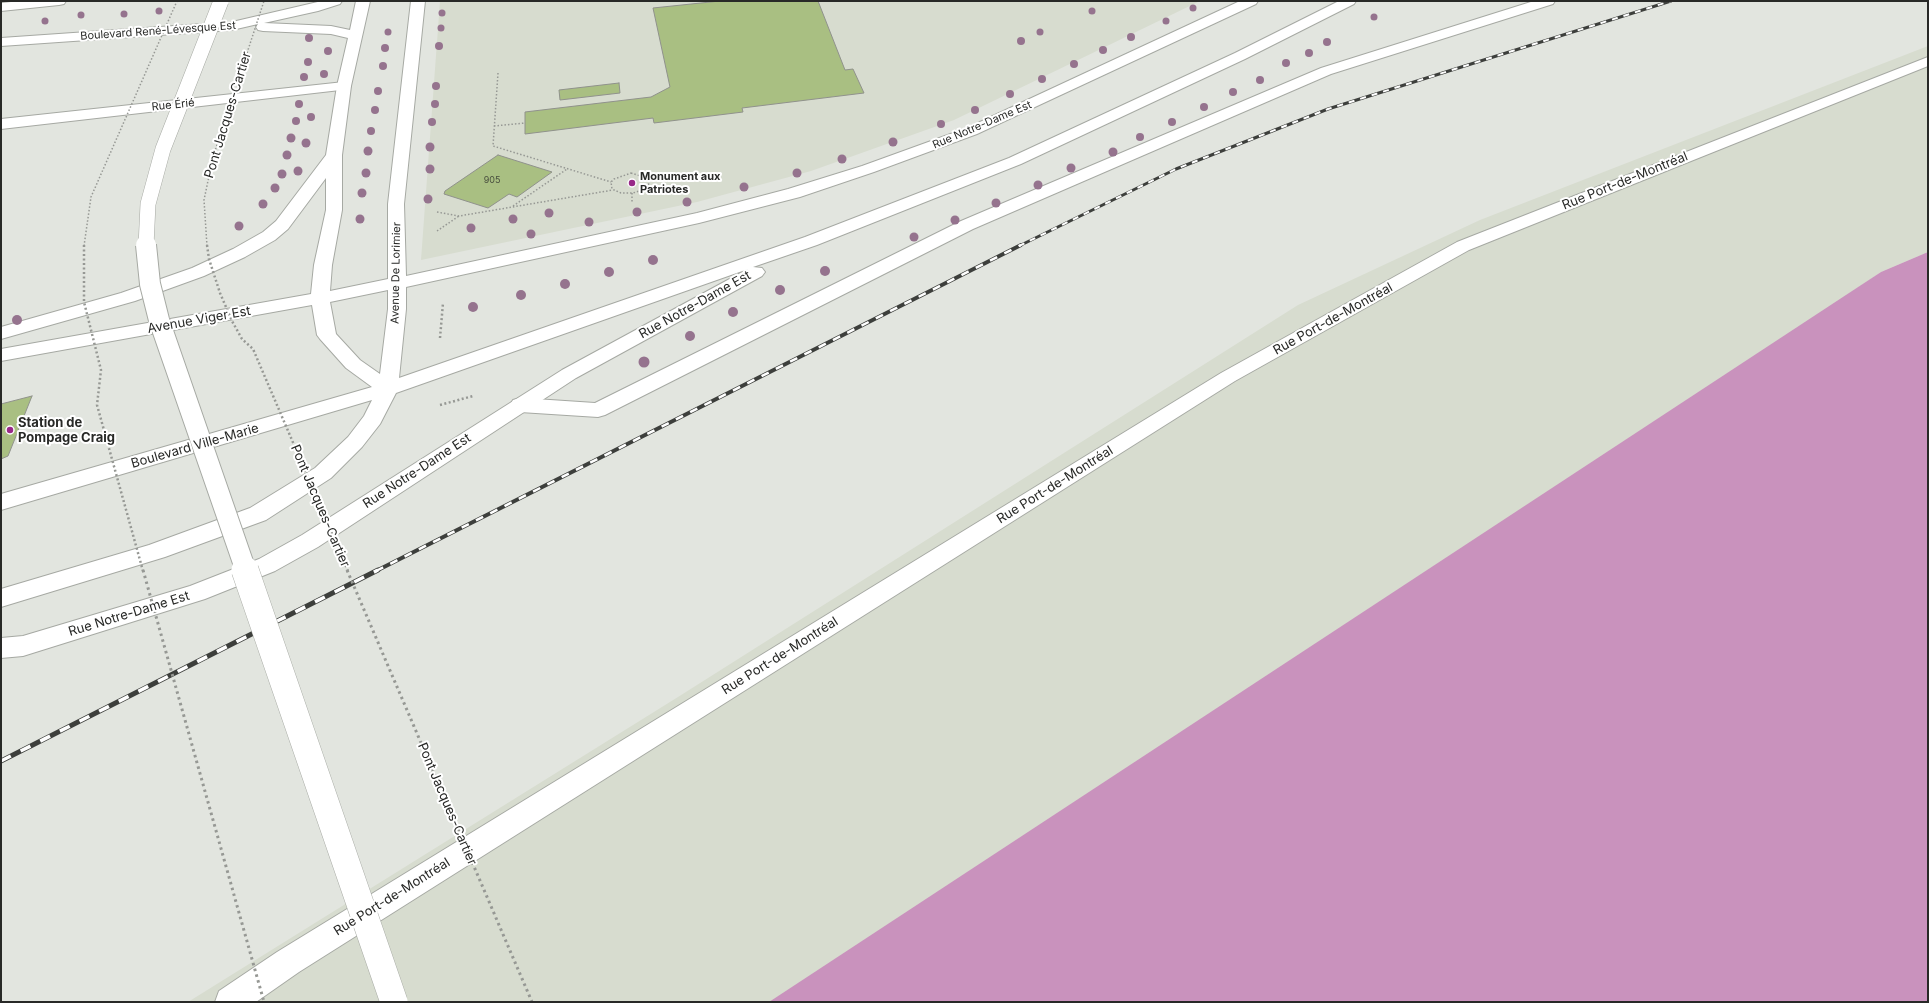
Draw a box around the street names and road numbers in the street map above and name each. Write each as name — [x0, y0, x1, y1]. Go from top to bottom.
street label: Boulevard René-Lévesque Est — [80, 19, 236, 43]
street label: Pont Jacques-Cartier — [201, 50, 255, 180]
street label: Rue Érié — [151, 96, 195, 114]
street label: Rue Notre-Dame Est — [931, 98, 1033, 152]
street label: Rue Port-de-Montréal — [1560, 149, 1690, 213]
street label: Avenue De Lorimier — [389, 222, 403, 324]
street label: Rue Notre-Dame Est — [636, 268, 754, 342]
street label: Rue Port-de-Montréal — [1271, 280, 1395, 358]
street label: Avenue Viger Est — [146, 303, 252, 337]
street label: Boulevard Ville-Marie — [129, 420, 261, 472]
street label: Rue Notre-Dame Est — [360, 430, 474, 512]
street label: Pont Jacques-Cartier — [287, 442, 353, 570]
street label: Rue Port-de-Montréal — [994, 443, 1116, 527]
street label: Rue Notre-Dame Est — [67, 588, 191, 640]
street label: Rue Port-de-Montréal — [719, 614, 841, 698]
street label: Pont Jacques-Cartier — [414, 740, 480, 868]
street label: Rue Port-de-Montréal — [331, 855, 453, 939]

